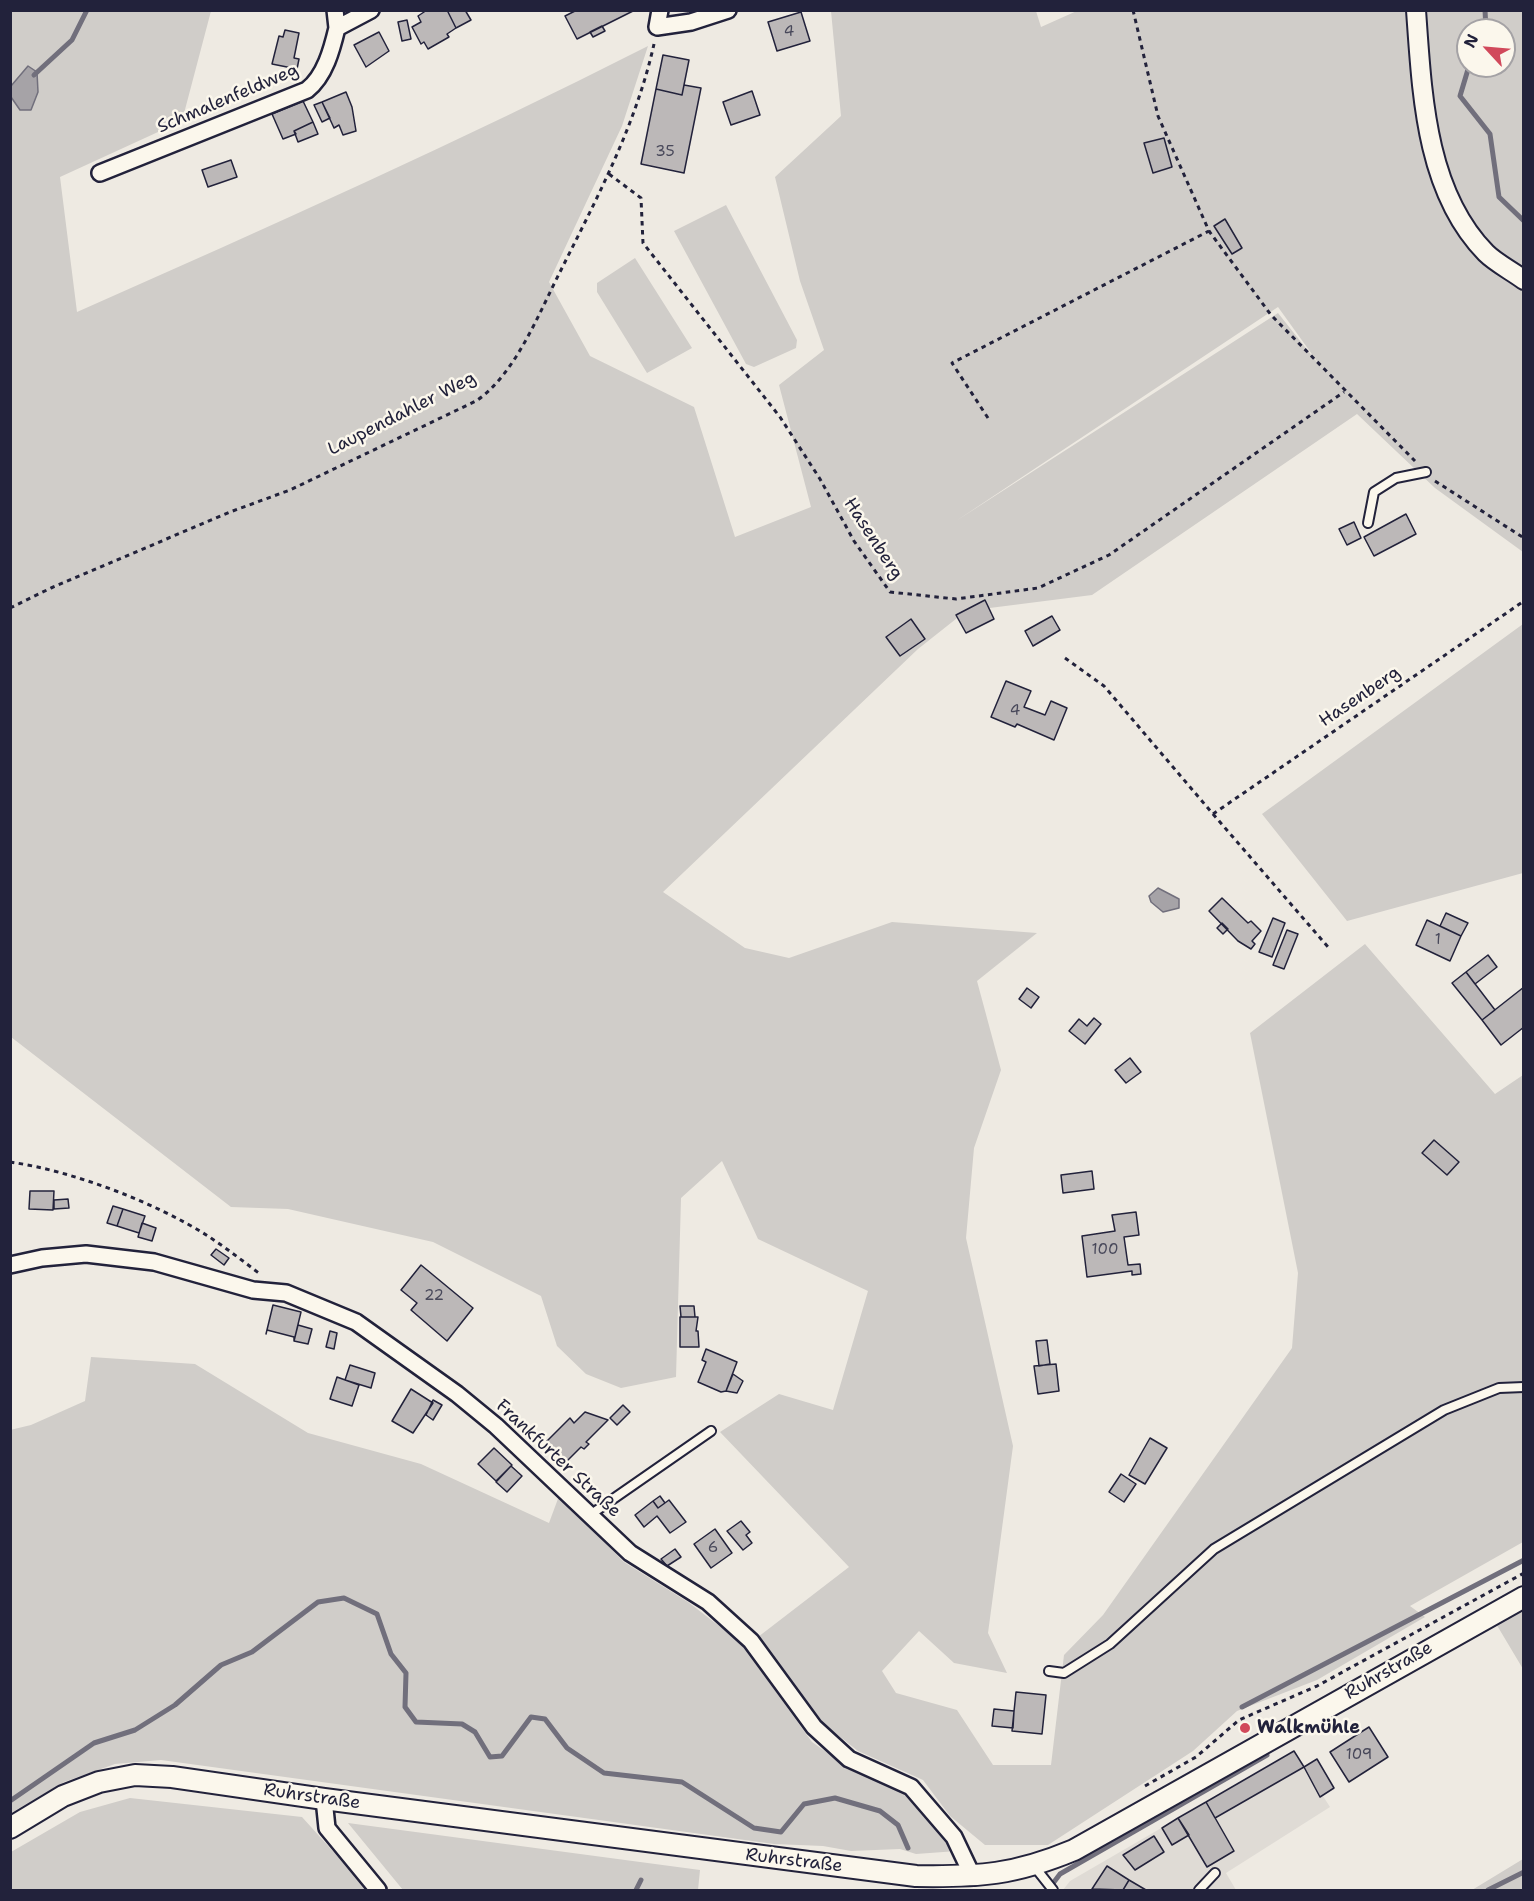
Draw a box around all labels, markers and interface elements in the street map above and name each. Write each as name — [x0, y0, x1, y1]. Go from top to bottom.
north arrow — [1456, 18, 1516, 78]
house number: 4 — [784, 23, 794, 41]
text: N — [1459, 30, 1483, 51]
street label: Schmalenfeldweg — [154, 60, 302, 138]
house number: 35 — [655, 143, 675, 161]
street label: Laupendahler Weg — [324, 367, 480, 461]
street label: Hasenberg — [839, 494, 907, 584]
street label: Hasenberg — [1315, 662, 1405, 732]
house number: 4 — [1010, 702, 1020, 720]
house number: 1 — [1435, 931, 1441, 949]
house number: 100 — [1092, 1241, 1118, 1259]
house number: 22 — [424, 1287, 444, 1305]
street label: Frankfurter Straße — [491, 1395, 625, 1523]
house number: 6 — [708, 1539, 718, 1557]
street label: Ruhrstraße — [1341, 1637, 1437, 1705]
place label: Walkmühle — [1257, 1717, 1360, 1739]
marker: Walkmühle — [1238, 1721, 1252, 1735]
house number: 109 — [1346, 1746, 1372, 1764]
street label: Ruhrstraße — [262, 1780, 362, 1814]
street label: Ruhrstraße — [744, 1844, 844, 1878]

